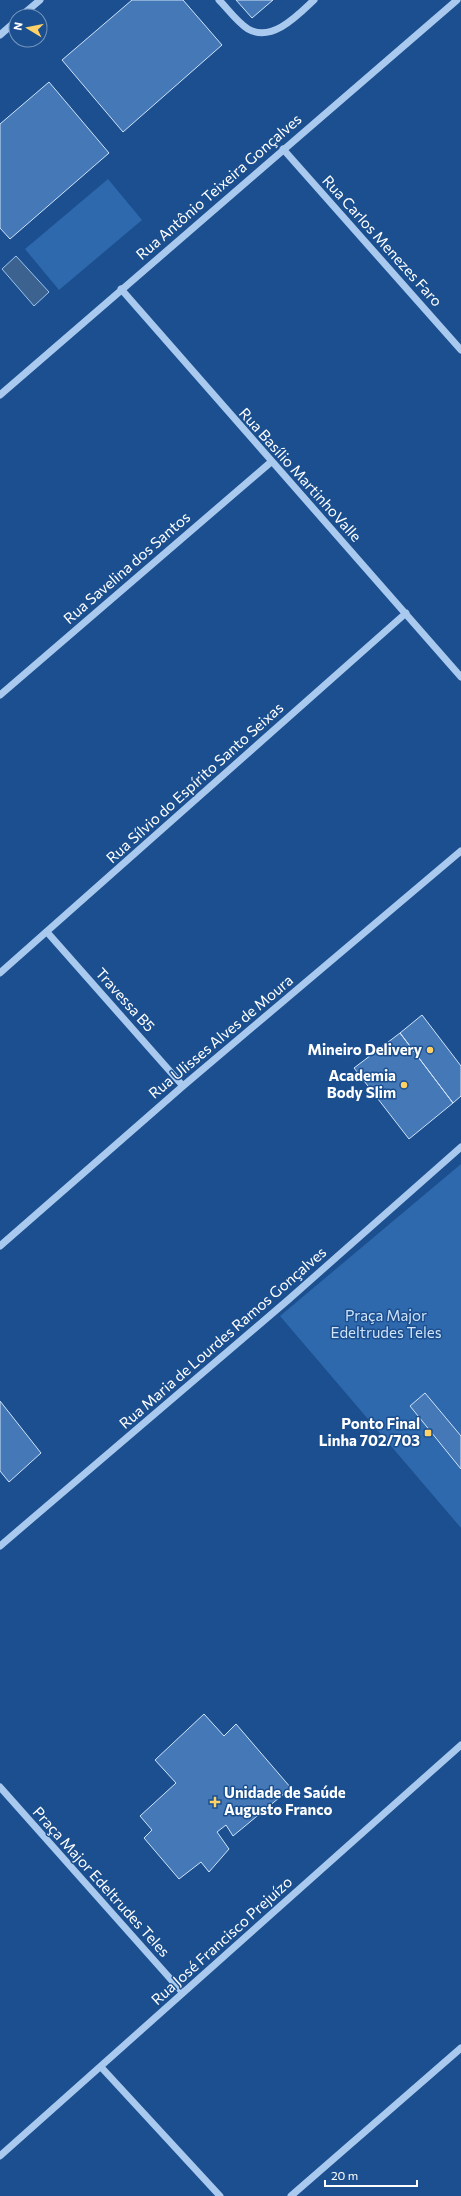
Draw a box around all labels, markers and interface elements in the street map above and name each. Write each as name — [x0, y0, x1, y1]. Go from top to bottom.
north arrow — [8, 8, 48, 48]
text: N — [11, 21, 25, 31]
street label: Rua Antônio Teixeira Gonçalves — [132, 109, 305, 263]
street label: Rua Carlos Menezes Faro — [319, 171, 446, 310]
street label: Rua Basílio MartinhoValle — [236, 404, 366, 545]
street label: Rua Savelina dos Santos — [59, 507, 193, 627]
street label: Rua Sílvio do Espírito Santo Seixas — [102, 698, 287, 867]
street label: Travessa B5 — [92, 964, 159, 1035]
street label: Rua Ulisses Alves de Moura — [145, 971, 296, 1102]
place label: Mineiro Delivery — [307, 1040, 423, 1058]
marker: Mineiro Delivery — [425, 1045, 435, 1055]
place label: Academia Body Slim — [327, 1066, 396, 1101]
marker: Academia Body Slim — [399, 1080, 409, 1090]
street label: Rua Maria de Lourdes Ramos Gonçalves — [115, 1242, 330, 1432]
park label: Praça Major Edeltrudes Teles — [331, 1306, 442, 1341]
place label: Ponto Final Linha 702/703 — [319, 1414, 420, 1449]
marker: Ponto Final Linha 702/703 — [423, 1428, 433, 1438]
place label: Unidade de Saúde Augusto Franco — [224, 1783, 346, 1818]
marker: Unidade de Saúde Augusto Franco — [209, 1796, 221, 1808]
street label: Praça Major Edeltrudes Teles — [29, 1802, 174, 1960]
street label: Rua José Francisco Prejuízo — [147, 1872, 296, 2008]
scale bar — [325, 2162, 417, 2188]
text: 20 m — [331, 2168, 358, 2182]

